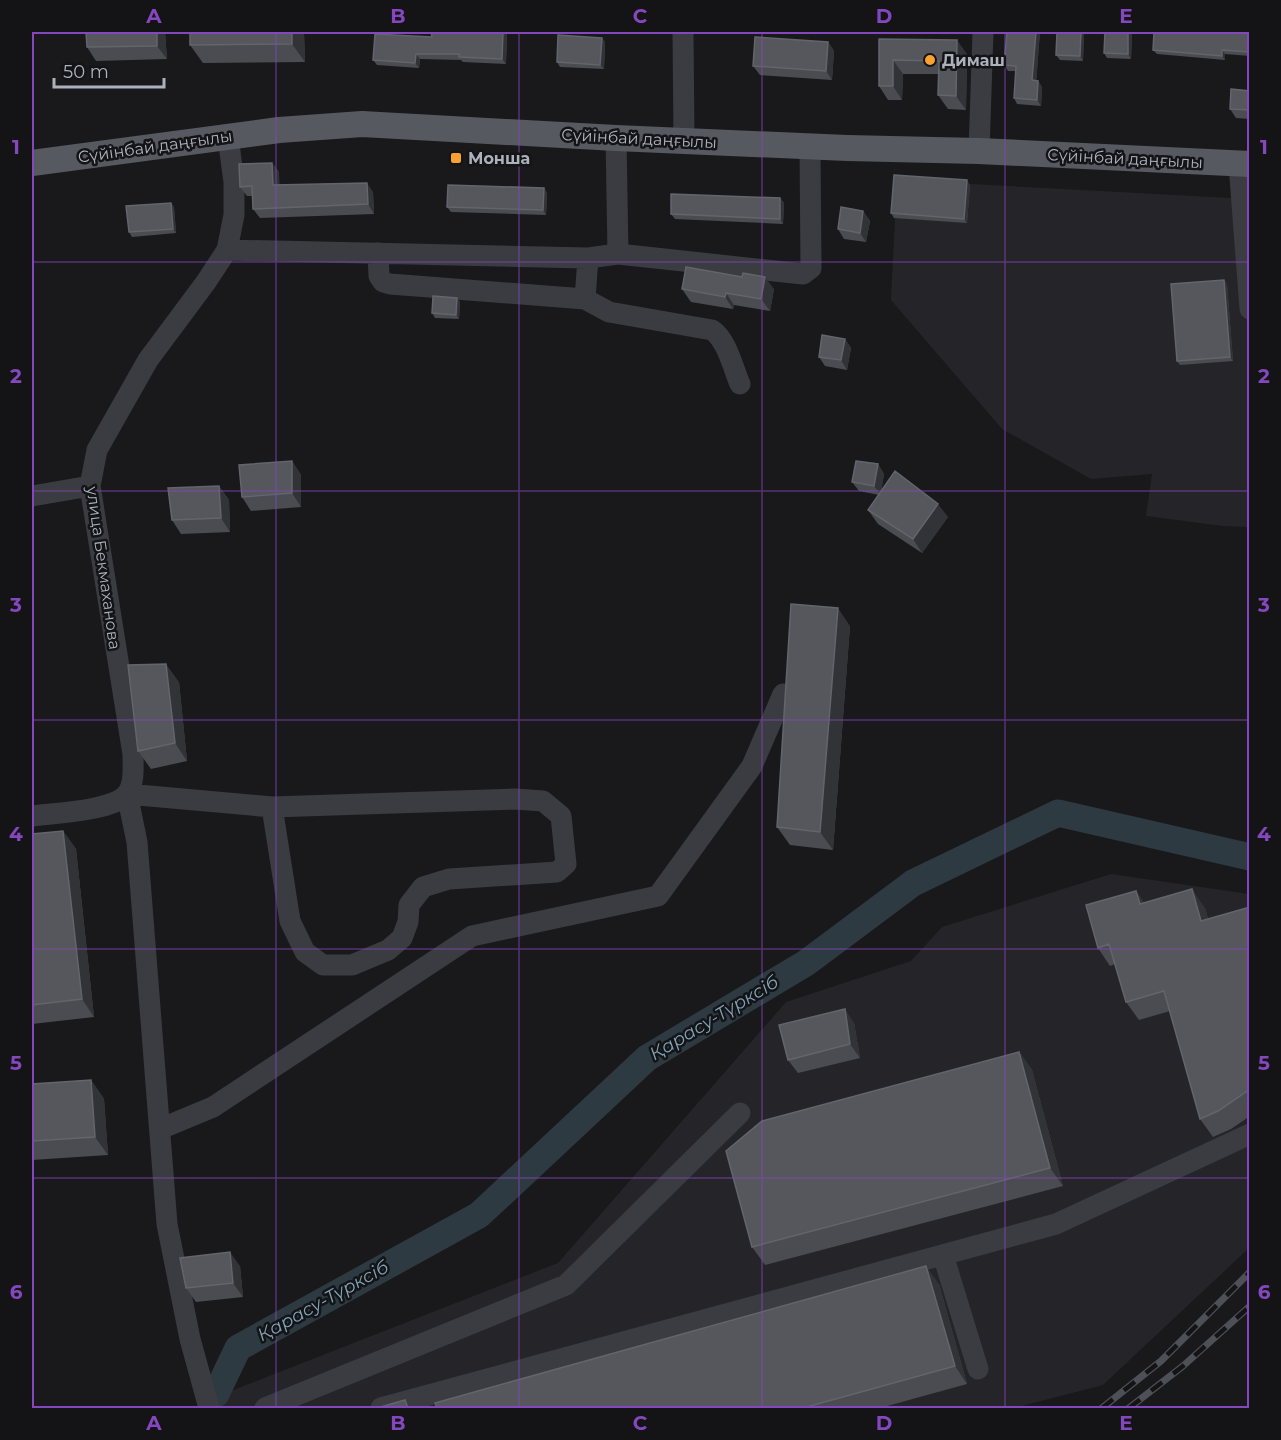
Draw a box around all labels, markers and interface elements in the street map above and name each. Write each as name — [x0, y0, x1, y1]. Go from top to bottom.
text: A — [145, 4, 162, 28]
text: B — [390, 4, 406, 28]
text: C — [633, 4, 648, 28]
text: D — [876, 4, 892, 28]
text: E — [1119, 4, 1133, 28]
scale bar — [54, 51, 164, 89]
place label: Димаш — [942, 51, 1005, 70]
marker: Димаш — [923, 53, 937, 67]
text: 50 m — [63, 61, 109, 83]
street label: Сүйінбай даңғылы — [561, 125, 717, 152]
street label: Сүйінбай даңғылы — [77, 126, 233, 167]
text: 1 — [12, 135, 20, 159]
text: 1 — [1260, 135, 1268, 159]
street label: Сүйінбай даңғылы — [1047, 145, 1203, 172]
place label: Монша — [468, 149, 530, 168]
marker: Монша — [449, 151, 463, 165]
text: 2 — [10, 364, 22, 388]
text: 2 — [1258, 364, 1270, 388]
street label: улица Бекмаханова — [83, 484, 124, 651]
text: 3 — [9, 593, 22, 617]
text: 3 — [1257, 593, 1270, 617]
text: 4 — [9, 822, 23, 846]
text: 4 — [1257, 822, 1271, 846]
water label: Қарасу-Түрксіб — [646, 971, 782, 1065]
text: 5 — [10, 1051, 22, 1075]
text: 5 — [1258, 1051, 1270, 1075]
water label: Қарасу-Түрксіб — [254, 1256, 392, 1346]
text: 6 — [10, 1280, 23, 1304]
text: 6 — [1258, 1280, 1271, 1304]
text: A — [145, 1411, 162, 1435]
text: B — [390, 1411, 406, 1435]
text: C — [633, 1411, 648, 1435]
text: D — [876, 1411, 892, 1435]
text: E — [1119, 1411, 1133, 1435]

